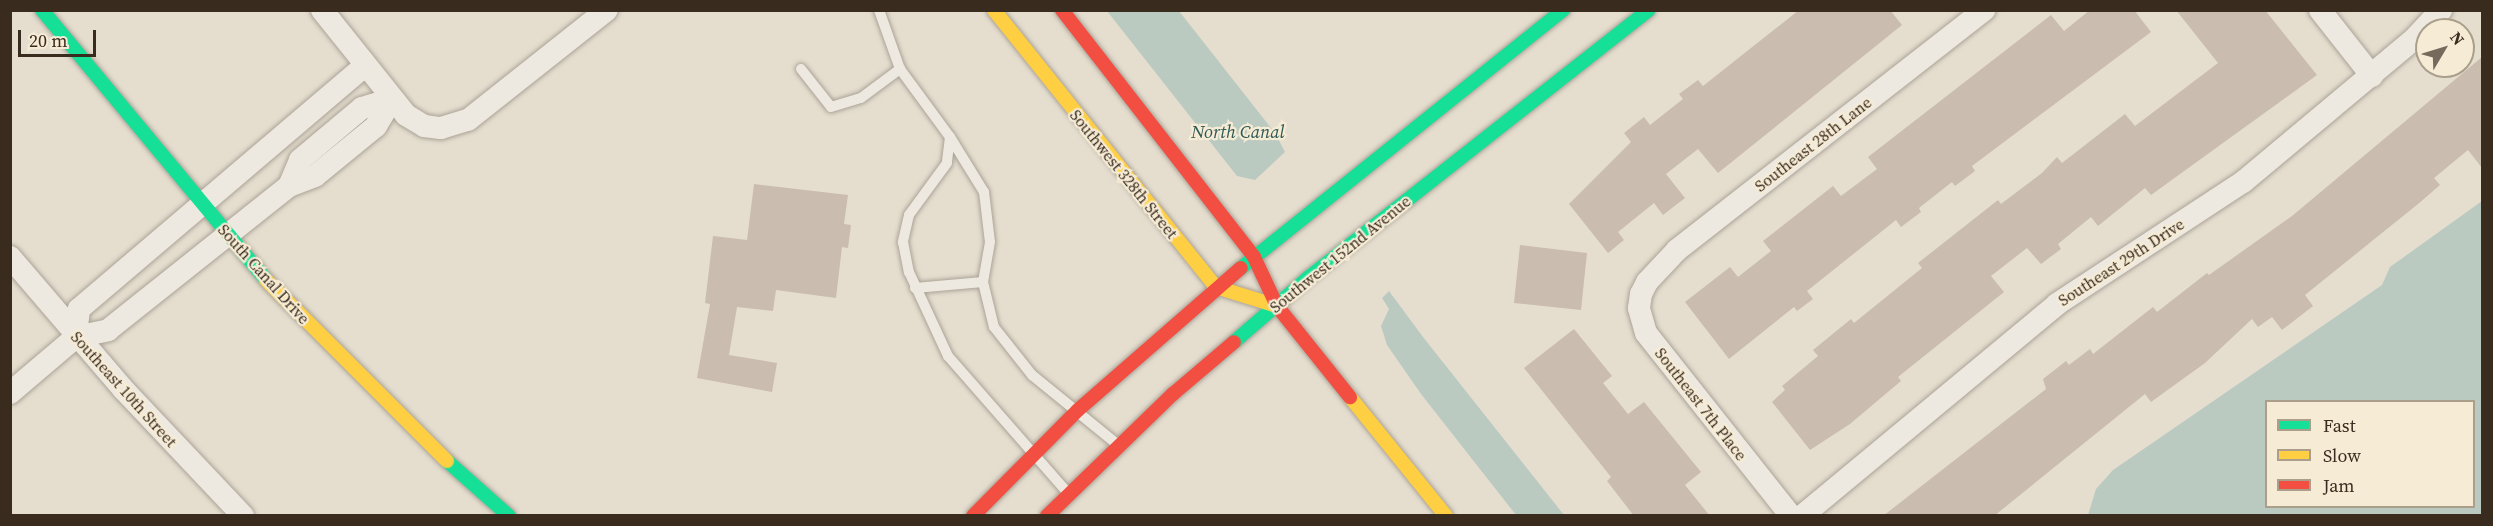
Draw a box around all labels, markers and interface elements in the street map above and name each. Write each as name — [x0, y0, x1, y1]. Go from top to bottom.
scale bar — [21, 18, 99, 56]
north arrow — [2415, 18, 2475, 78]
text: N — [2445, 27, 2470, 50]
text: 20 m — [29, 28, 67, 53]
street label: Southeast 28th Lane — [1751, 92, 1875, 196]
street label: Southwest 328th Street — [1066, 106, 1182, 242]
water label: North Canal — [1191, 121, 1285, 143]
street label: Southwest 152nd Avenue — [1266, 191, 1414, 317]
street label: Southeast 29th Drive — [2055, 214, 2187, 310]
street label: South Canal Drive — [214, 220, 314, 328]
street label: Southeast 10th Street — [67, 327, 181, 451]
street label: Southeast 7th Place — [1651, 344, 1751, 464]
legend — [2265, 400, 2475, 508]
text: Fast — [2323, 413, 2356, 438]
text: Slow — [2323, 443, 2361, 468]
text: Jam — [2323, 473, 2355, 498]

